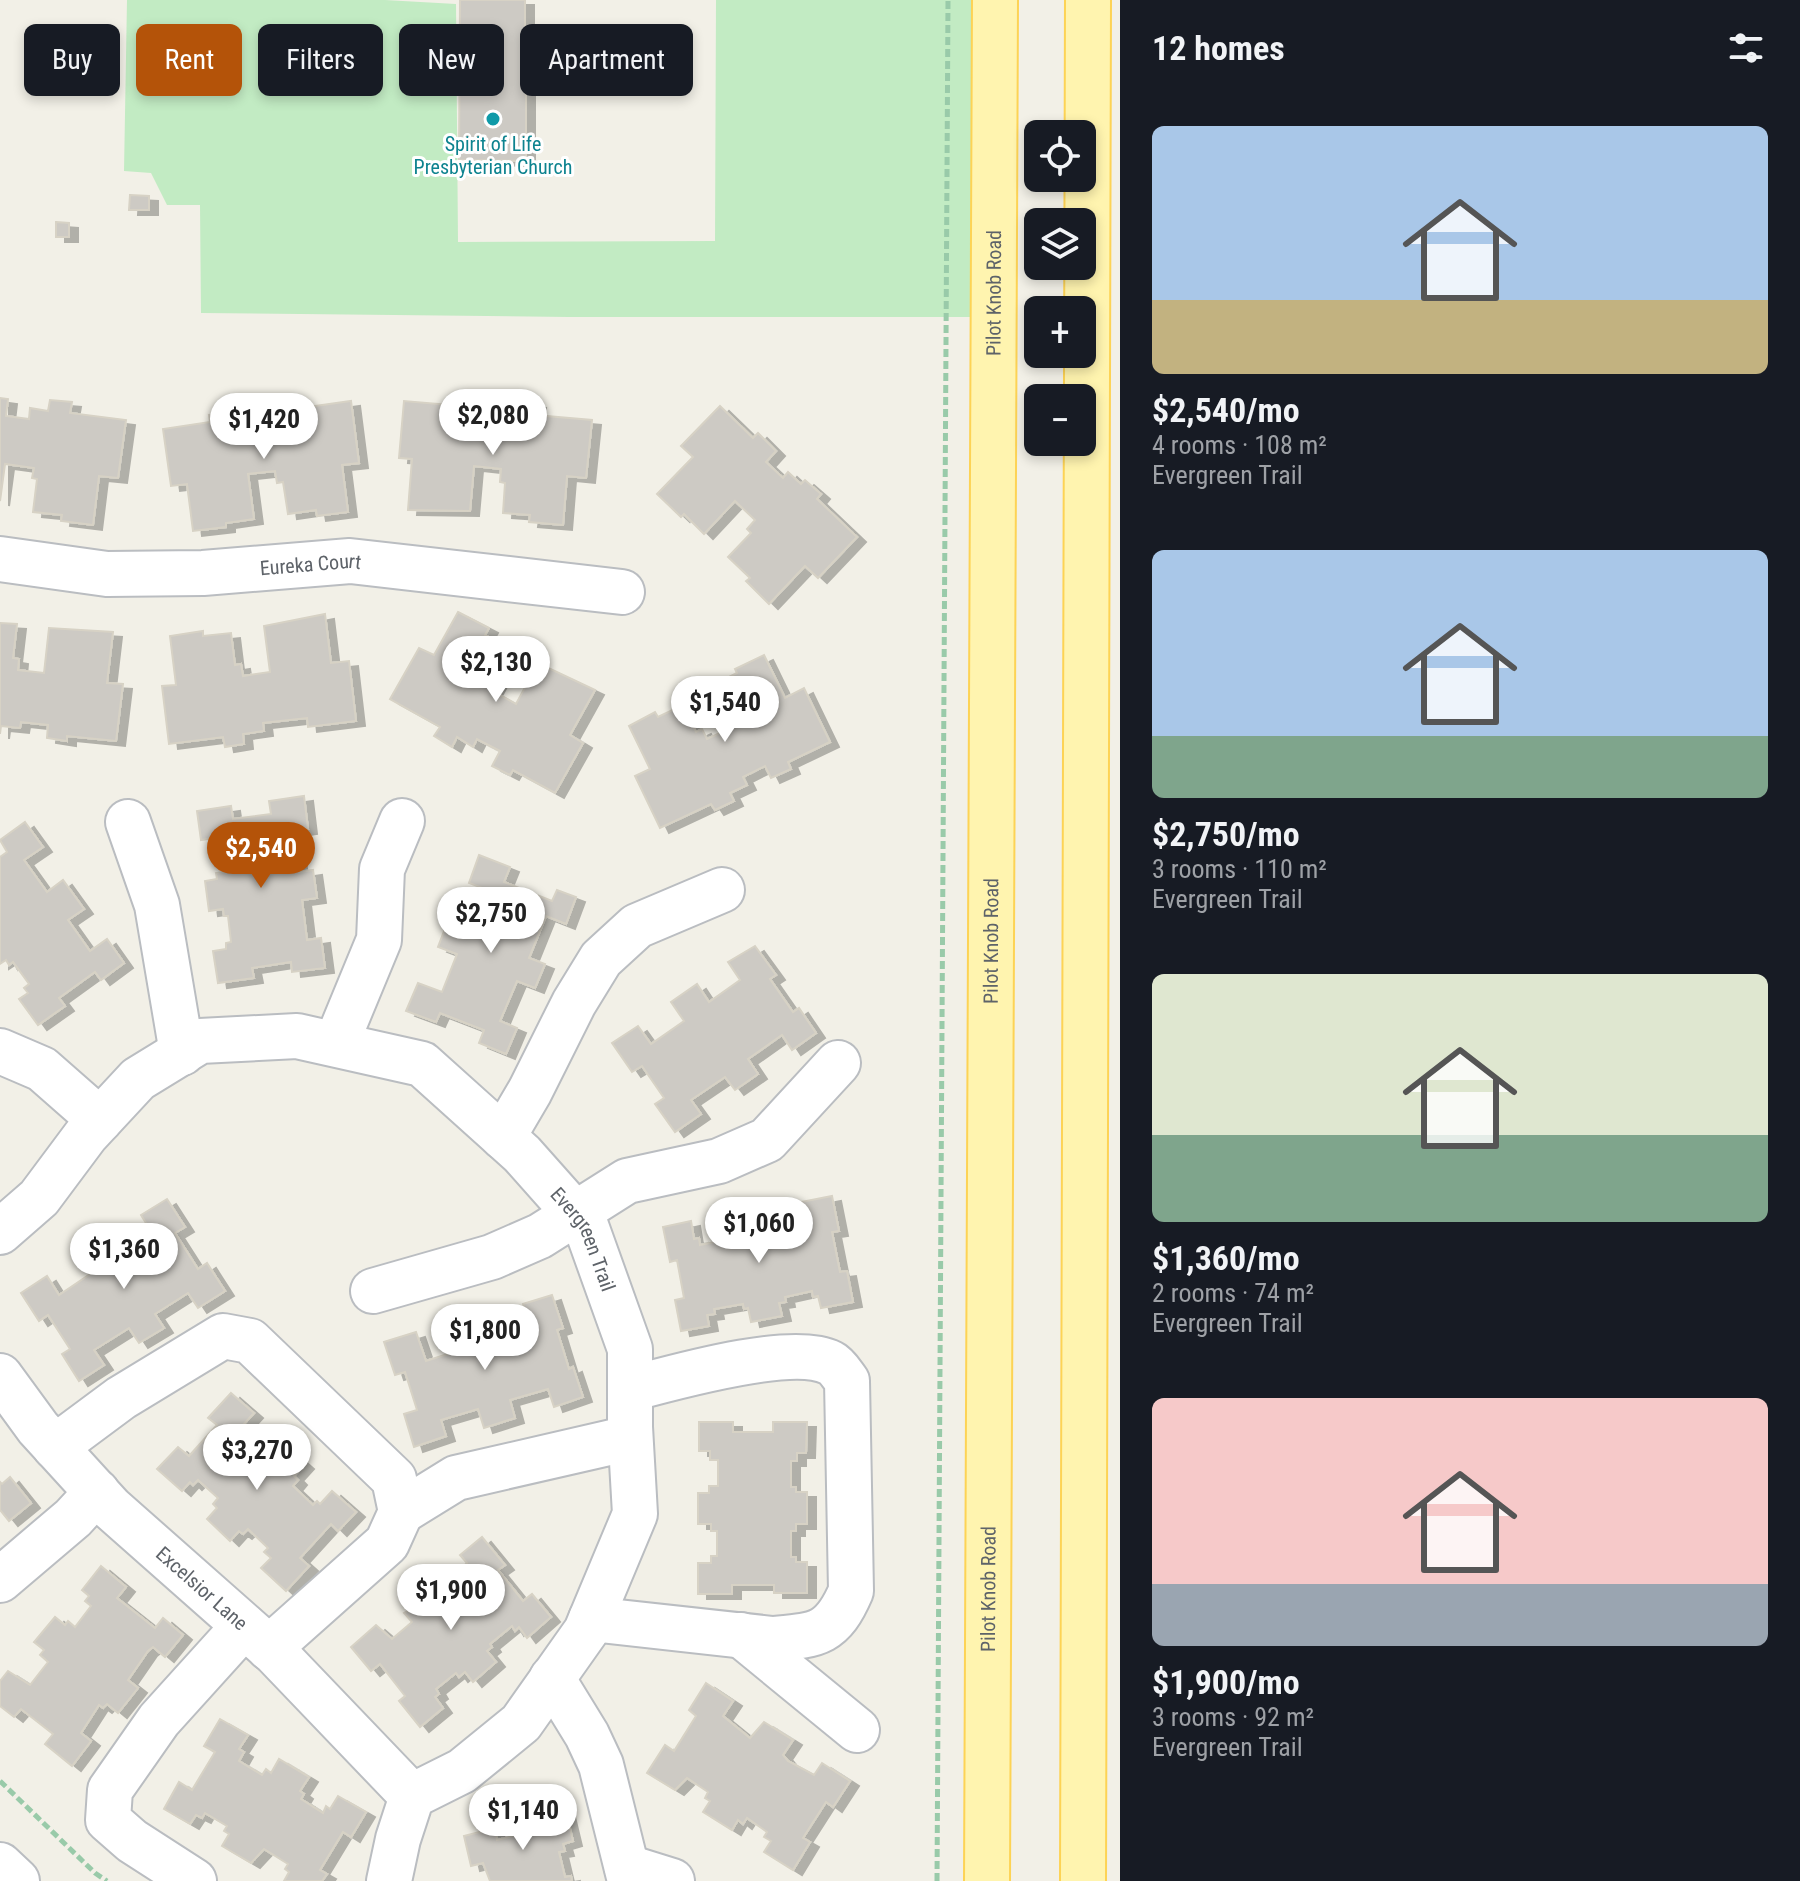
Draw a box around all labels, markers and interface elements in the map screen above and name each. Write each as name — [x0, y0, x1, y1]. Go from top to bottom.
chip: Buy — [24, 24, 120, 96]
chip: Rent — [136, 24, 242, 96]
chip: Filters — [258, 24, 383, 96]
chip: New — [399, 24, 504, 96]
chip: Apartment — [520, 24, 693, 96]
icon: filters — [1724, 26, 1768, 70]
text: 12 homes — [1152, 28, 1285, 68]
marker: Spirit of Life Presbyterian Church — [484, 110, 502, 128]
map controls — [1024, 120, 1096, 456]
button: locate — [1024, 120, 1096, 192]
place label: Spirit of Life Presbyterian Church — [414, 132, 572, 179]
icon: home — [1388, 178, 1532, 322]
button: layers — [1024, 208, 1096, 280]
street label: Pilot Knob Road — [981, 230, 1006, 356]
button: + — [1024, 296, 1096, 368]
button: − — [1024, 384, 1096, 456]
pin: $2,080 — [428, 389, 558, 457]
text: $2,540/mo — [1152, 390, 1300, 430]
pin: $1,420 — [199, 393, 329, 461]
text: $2,080 — [457, 400, 529, 430]
text: $1,420 — [228, 404, 300, 434]
text: 4 rooms · 108 m² — [1152, 430, 1327, 460]
text: Evergreen Trail — [1152, 460, 1303, 490]
street label: Eureka Court — [259, 549, 363, 580]
icon: home — [1388, 602, 1532, 746]
pin: $2,130 — [431, 636, 561, 704]
text: $2,130 — [460, 647, 532, 677]
pin: $1,540 — [660, 676, 790, 744]
text: $1,540 — [689, 687, 761, 717]
text: $2,750/mo — [1152, 814, 1300, 854]
pin: $2,540 — [196, 822, 326, 890]
text: $2,540 — [225, 833, 297, 863]
text: 3 rooms · 110 m² — [1152, 854, 1327, 884]
street label: Pilot Knob Road — [979, 878, 1003, 1004]
text: Evergreen Trail — [1152, 884, 1303, 914]
pin: $2,750 — [426, 887, 556, 955]
text: $2,750 — [455, 898, 527, 928]
icon: home — [1388, 1026, 1532, 1170]
street label: Evergreen Trail — [545, 1182, 620, 1294]
pin: $1,060 — [694, 1197, 824, 1265]
text: $1,060 — [723, 1208, 795, 1238]
pin: $1,360 — [59, 1223, 189, 1291]
text: $1,360 — [88, 1234, 160, 1264]
text: $1,360/mo — [1152, 1238, 1300, 1278]
text: 2 rooms · 74 m² — [1152, 1278, 1314, 1308]
pin: $1,800 — [420, 1304, 550, 1372]
text: Evergreen Trail — [1152, 1308, 1303, 1338]
text: $1,800 — [449, 1315, 521, 1345]
pin: $3,270 — [192, 1424, 322, 1492]
text: $3,270 — [221, 1435, 293, 1465]
icon: home — [1388, 1450, 1532, 1594]
street label: Pilot Knob Road — [976, 1526, 1001, 1652]
street label: Excelsior Lane — [151, 1541, 253, 1635]
pin: $1,900 — [386, 1564, 516, 1632]
text: $1,900 — [415, 1575, 487, 1605]
text: $1,900/mo — [1152, 1662, 1300, 1702]
text: 3 rooms · 92 m² — [1152, 1702, 1314, 1732]
text: Evergreen Trail — [1152, 1732, 1303, 1762]
pin: $1,140 — [458, 1784, 588, 1852]
text: $1,140 — [487, 1795, 559, 1825]

